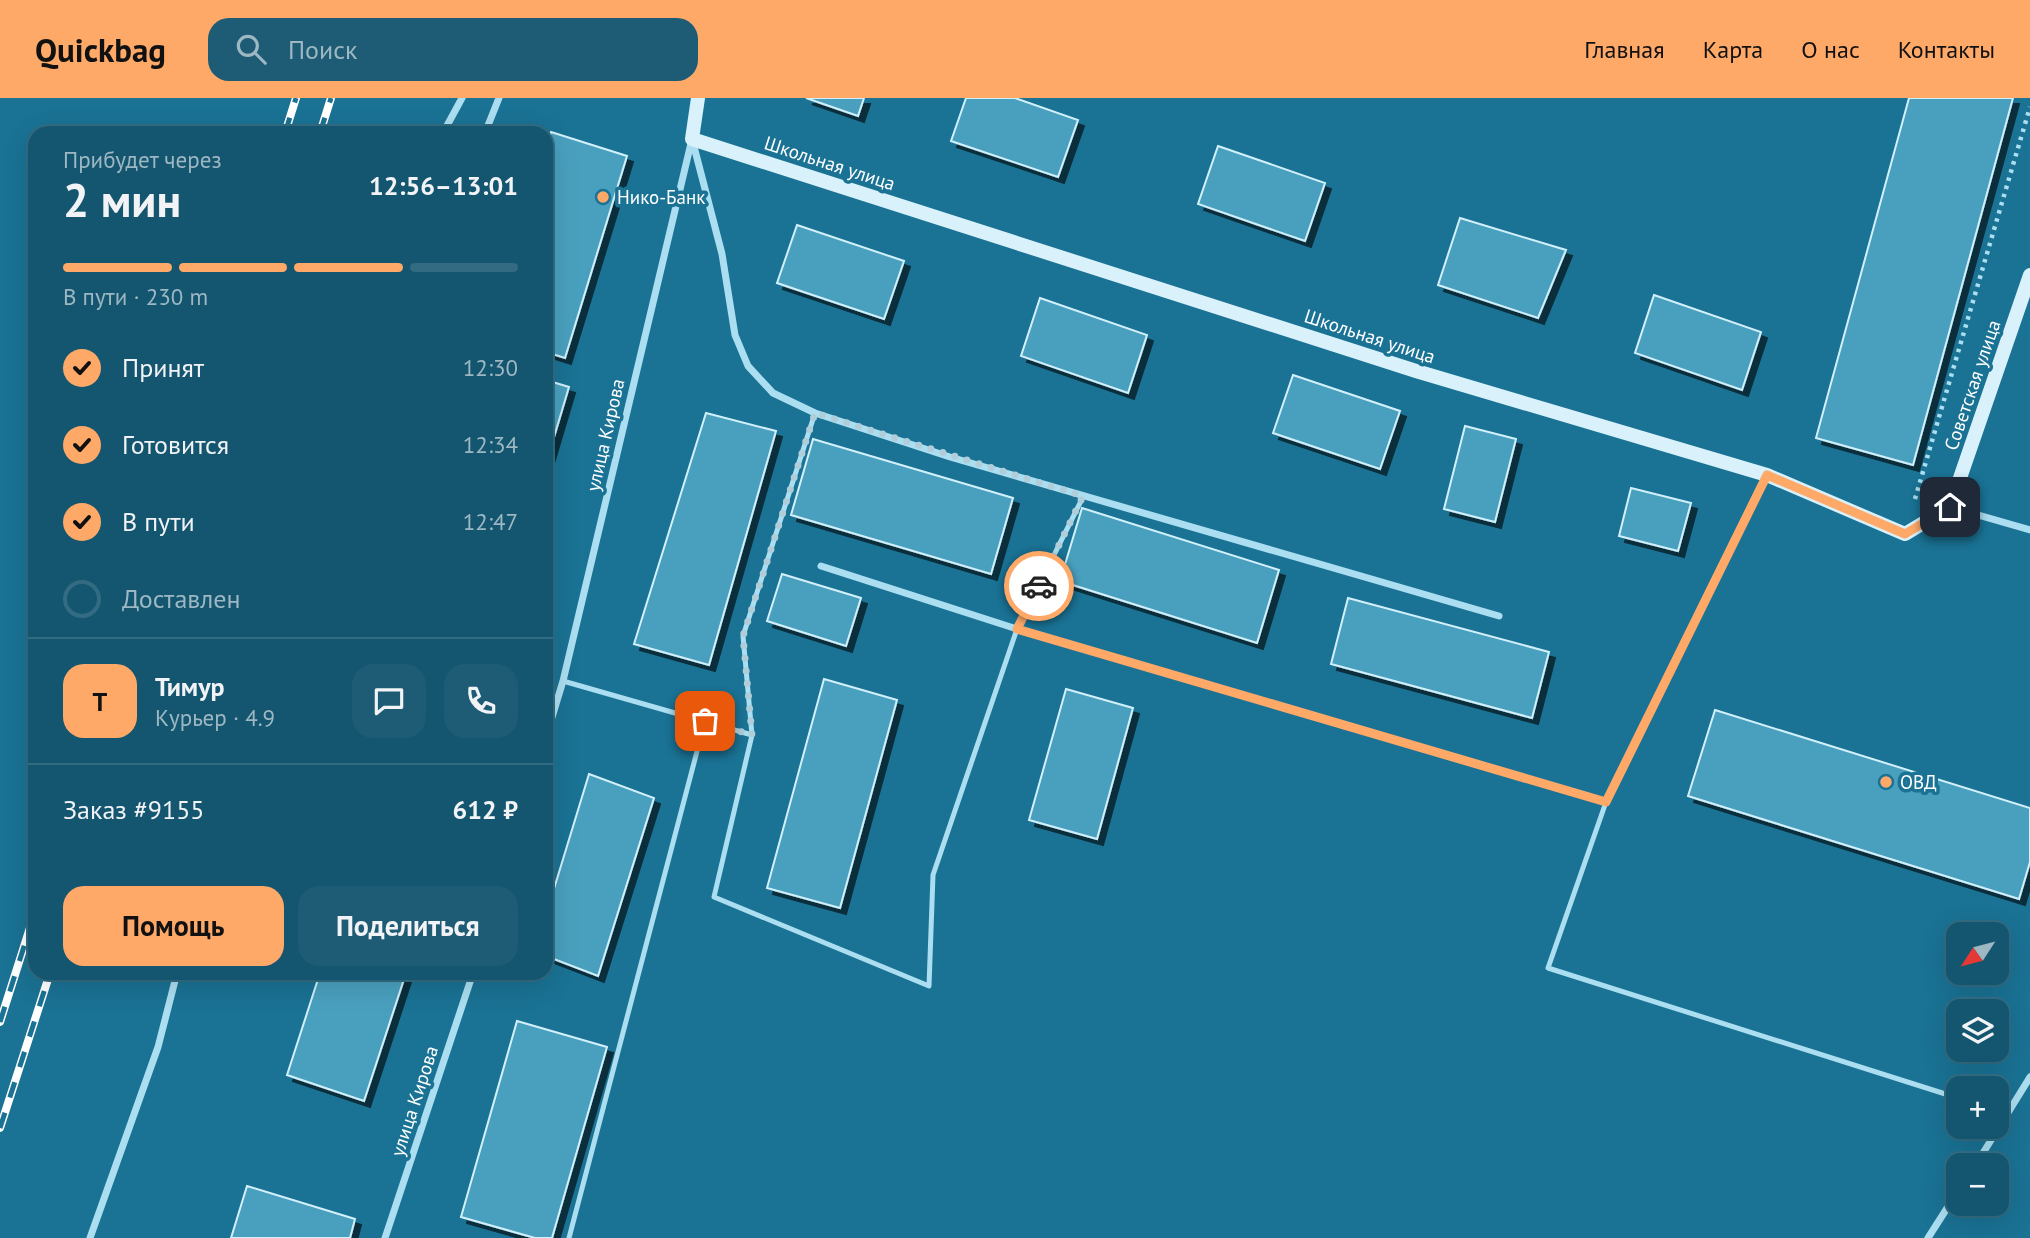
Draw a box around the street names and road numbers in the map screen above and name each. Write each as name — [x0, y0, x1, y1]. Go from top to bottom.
street label: Школьная улица — [762, 131, 898, 195]
street label: Школьная улица — [1302, 304, 1438, 368]
street label: Советская улица — [1938, 317, 2006, 453]
street label: улица Кирова — [580, 376, 630, 494]
street label: улица Кирова — [385, 1043, 443, 1159]

